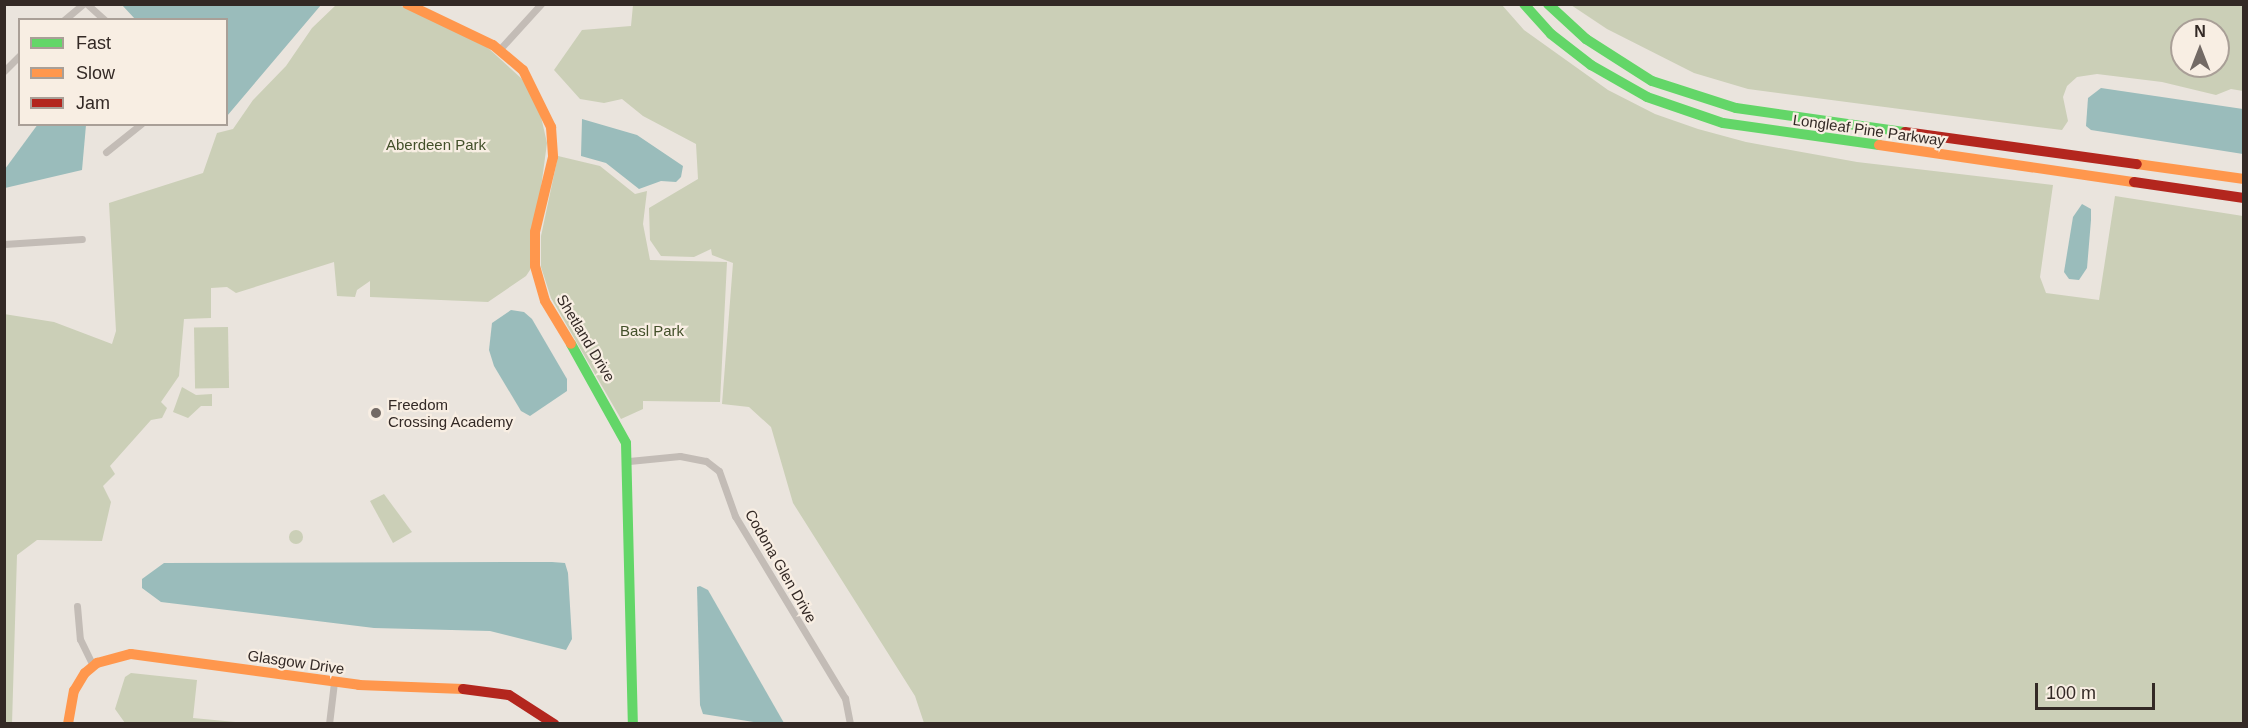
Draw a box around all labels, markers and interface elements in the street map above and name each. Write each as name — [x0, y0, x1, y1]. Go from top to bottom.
legend — [18, 18, 228, 126]
north arrow — [2170, 18, 2230, 78]
text: N — [2194, 23, 2206, 40]
text: Fast — [76, 33, 111, 53]
text: Slow — [76, 63, 115, 83]
text: Jam — [76, 93, 110, 113]
street label: Longleaf Pine Parkway — [1792, 110, 1946, 150]
park label: Aberdeen Park — [386, 136, 486, 154]
street label: Shetland Drive — [553, 291, 619, 385]
park label: Basl Park — [620, 322, 684, 340]
place label: Freedom Crossing Academy — [388, 395, 514, 430]
marker: Freedom Crossing Academy — [369, 406, 383, 420]
street label: Codona Glen Drive — [741, 506, 821, 626]
street label: Glasgow Drive — [246, 646, 346, 678]
scale bar — [2038, 671, 2158, 709]
text: 100 m — [2046, 683, 2096, 703]

